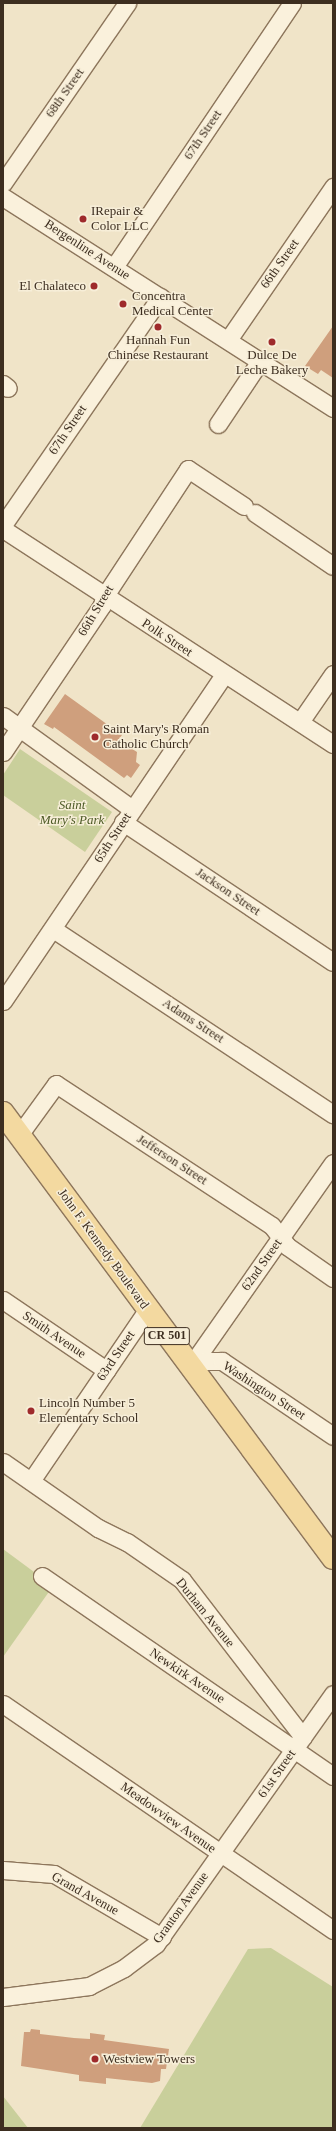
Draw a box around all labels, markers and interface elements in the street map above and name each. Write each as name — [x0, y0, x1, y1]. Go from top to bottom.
street label: 68th Street — [42, 65, 88, 121]
street label: 67th Street — [181, 107, 225, 163]
place label: IRepair & Color LLC — [91, 204, 148, 235]
marker: IRepair & Color LLC — [78, 214, 88, 224]
street label: Bergenline Avenue — [41, 216, 133, 284]
street label: 66th Street — [257, 236, 303, 292]
place label: El Chalateco — [19, 278, 86, 294]
marker: El Chalateco — [89, 281, 99, 291]
place label: Concentra Medical Center — [132, 289, 212, 320]
marker: Concentra Medical Center — [117, 298, 129, 310]
marker: Hannah Fun Chinese Restaurant — [153, 322, 163, 332]
place label: Hannah Fun Chinese Restaurant — [108, 333, 208, 364]
marker: Dulce De Leche Bakery — [267, 337, 277, 347]
place label: Dulce De Leche Bakery — [236, 348, 308, 379]
street label: 67th Street — [46, 402, 90, 458]
street label: 66th Street — [75, 583, 117, 639]
street label: Polk Street — [139, 616, 195, 660]
place label: Saint Mary's Roman Catholic Church — [103, 722, 209, 753]
marker: Saint Mary's Roman Catholic Church — [90, 732, 100, 742]
park label: Saint Mary's Park — [40, 798, 104, 829]
street label: 65th Street — [91, 810, 135, 866]
street label: Jackson Street — [193, 865, 263, 919]
street label: Adams Street — [159, 995, 227, 1047]
street label: Jefferson Street — [134, 1131, 210, 1189]
street label: John F. Kennedy Boulevard — [54, 1186, 152, 1312]
street label: 62nd Street — [239, 1236, 285, 1294]
street label: Smith Avenue — [19, 1308, 89, 1362]
road number: CR 501 — [143, 1326, 191, 1346]
street label: 63rd Street — [93, 1328, 139, 1384]
street label: Washington Street — [220, 1358, 308, 1424]
place label: Lincoln Number 5 Elementary School — [39, 1396, 138, 1427]
marker: Lincoln Number 5 Elementary School — [26, 1406, 36, 1416]
street label: Durham Avenue — [172, 1575, 238, 1651]
street label: Newkirk Avenue — [146, 1645, 228, 1707]
street label: 61st Street — [255, 1747, 299, 1801]
street label: Meadowview Avenue — [117, 1779, 219, 1857]
street label: Grand Avenue — [48, 1869, 122, 1919]
street label: Granton Avenue — [150, 1869, 212, 1947]
place label: Westview Towers — [103, 2051, 195, 2067]
marker: Westview Towers — [90, 2054, 100, 2064]

